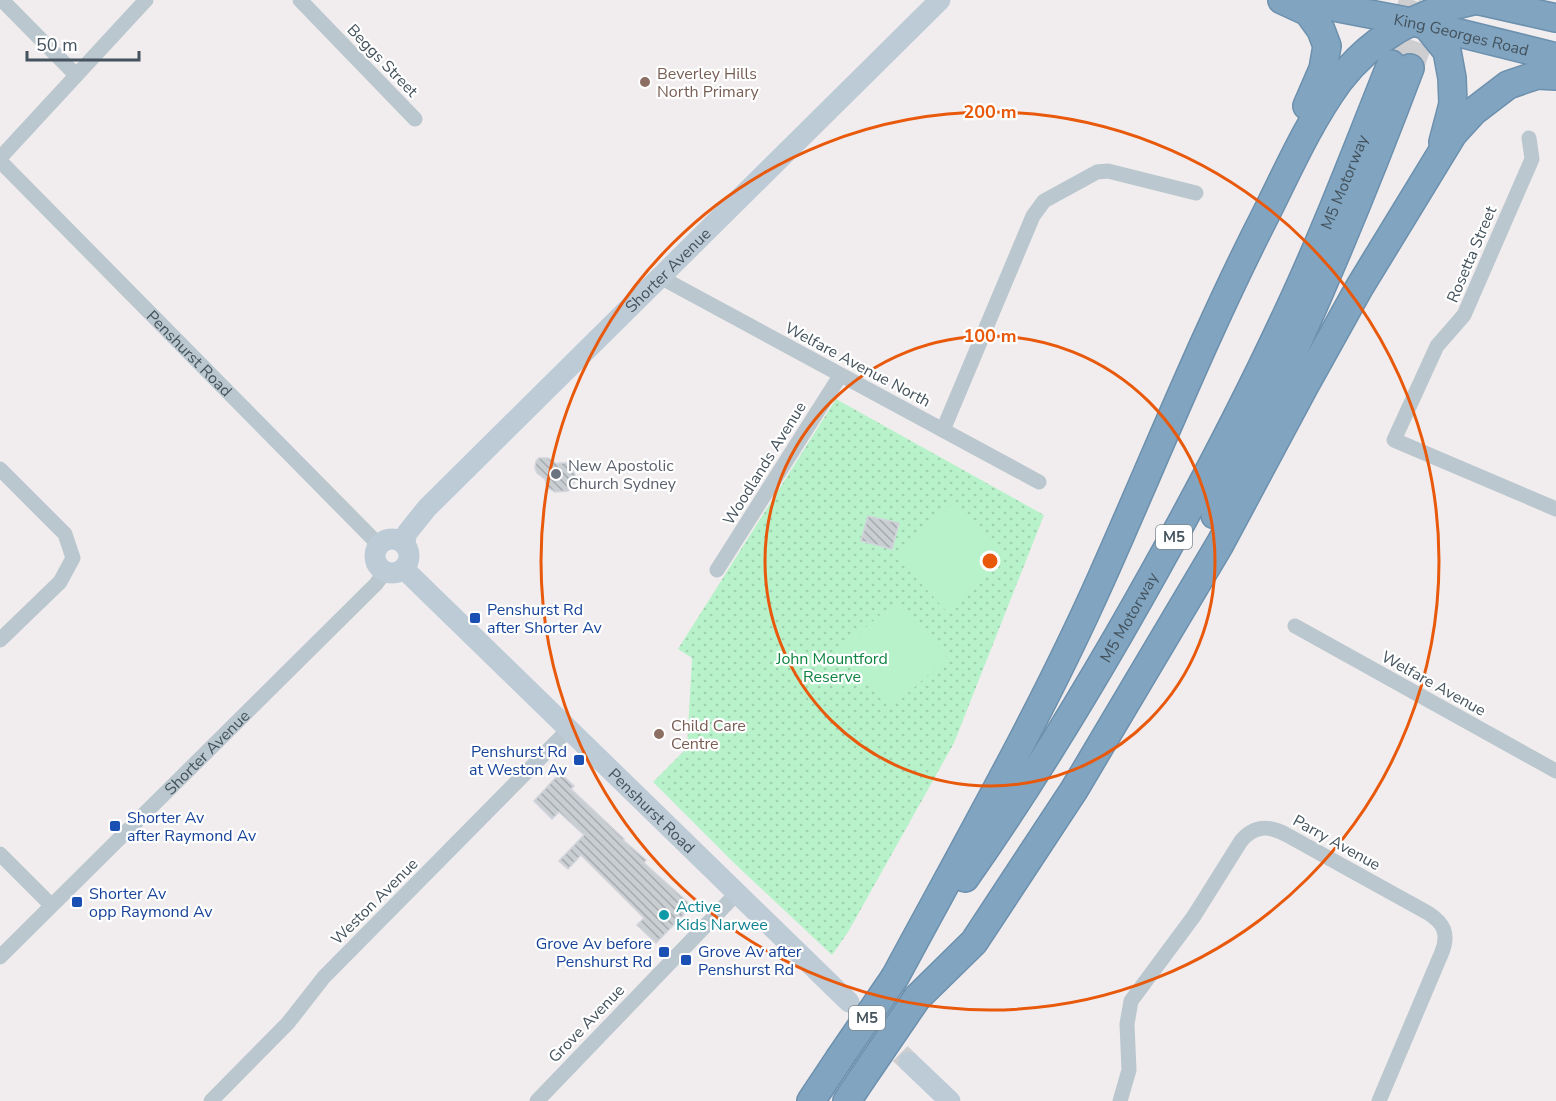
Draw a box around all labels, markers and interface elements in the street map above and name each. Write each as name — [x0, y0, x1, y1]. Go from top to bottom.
street label: King Georges Road — [1392, 9, 1531, 62]
street label: Beggs Street — [342, 19, 423, 102]
scale bar — [27, 24, 140, 62]
text: 50 m — [36, 33, 78, 57]
place label: Beverley Hills North Primary — [657, 63, 759, 103]
marker: Beverley Hills North Primary — [638, 75, 652, 89]
text: 200 m — [963, 100, 1017, 124]
street label: M5 Motorway — [1316, 131, 1374, 233]
street label: Rosetta Street — [1442, 202, 1502, 306]
street label: Shorter Avenue — [621, 223, 716, 318]
street label: Penshurst Road — [141, 306, 237, 402]
street label: Welfare Avenue North — [781, 317, 934, 413]
text: 100 m — [963, 324, 1017, 348]
street label: Woodlands Avenue — [718, 398, 812, 529]
place label: New Apostolic Church Sydney — [568, 455, 677, 495]
marker: New Apostolic Church Sydney — [549, 467, 563, 481]
road number: M5 — [1156, 525, 1192, 549]
centre of rings — [980, 551, 1000, 571]
street label: M5 Motorway — [1095, 568, 1164, 667]
place label: Penshurst Rd after Shorter Av — [487, 599, 602, 639]
marker: Penshurst Rd after Shorter Av — [468, 611, 482, 625]
street label: Welfare Avenue — [1377, 646, 1490, 722]
park label: John Mountford Reserve — [775, 648, 888, 688]
street label: Shorter Avenue — [160, 705, 255, 800]
place label: Child Care Centre — [671, 715, 746, 755]
marker: Child Care Centre — [652, 727, 666, 741]
place label: Penshurst Rd at Weston Av — [469, 741, 568, 781]
marker: Penshurst Rd at Weston Av — [572, 753, 586, 767]
street label: Penshurst Road — [603, 764, 700, 858]
place label: Shorter Av after Raymond Av — [127, 807, 257, 847]
street label: Parry Avenue — [1289, 810, 1384, 876]
marker: Shorter Av after Raymond Av — [108, 819, 122, 833]
street label: Weston Avenue — [326, 853, 423, 950]
place label: Shorter Av opp Raymond Av — [89, 883, 213, 923]
marker: Shorter Av opp Raymond Av — [70, 895, 84, 909]
place label: Active Kids Narwee — [676, 896, 768, 936]
marker: Active Kids Narwee — [657, 908, 671, 922]
place label: Grove Av before Penshurst Rd — [536, 933, 652, 973]
place label: Grove Av after Penshurst Rd — [698, 941, 802, 981]
marker: Grove Av before Penshurst Rd — [657, 945, 671, 959]
marker: Grove Av after Penshurst Rd — [679, 953, 693, 967]
street label: Grove Avenue — [544, 980, 630, 1068]
road number: M5 — [849, 1006, 885, 1030]

